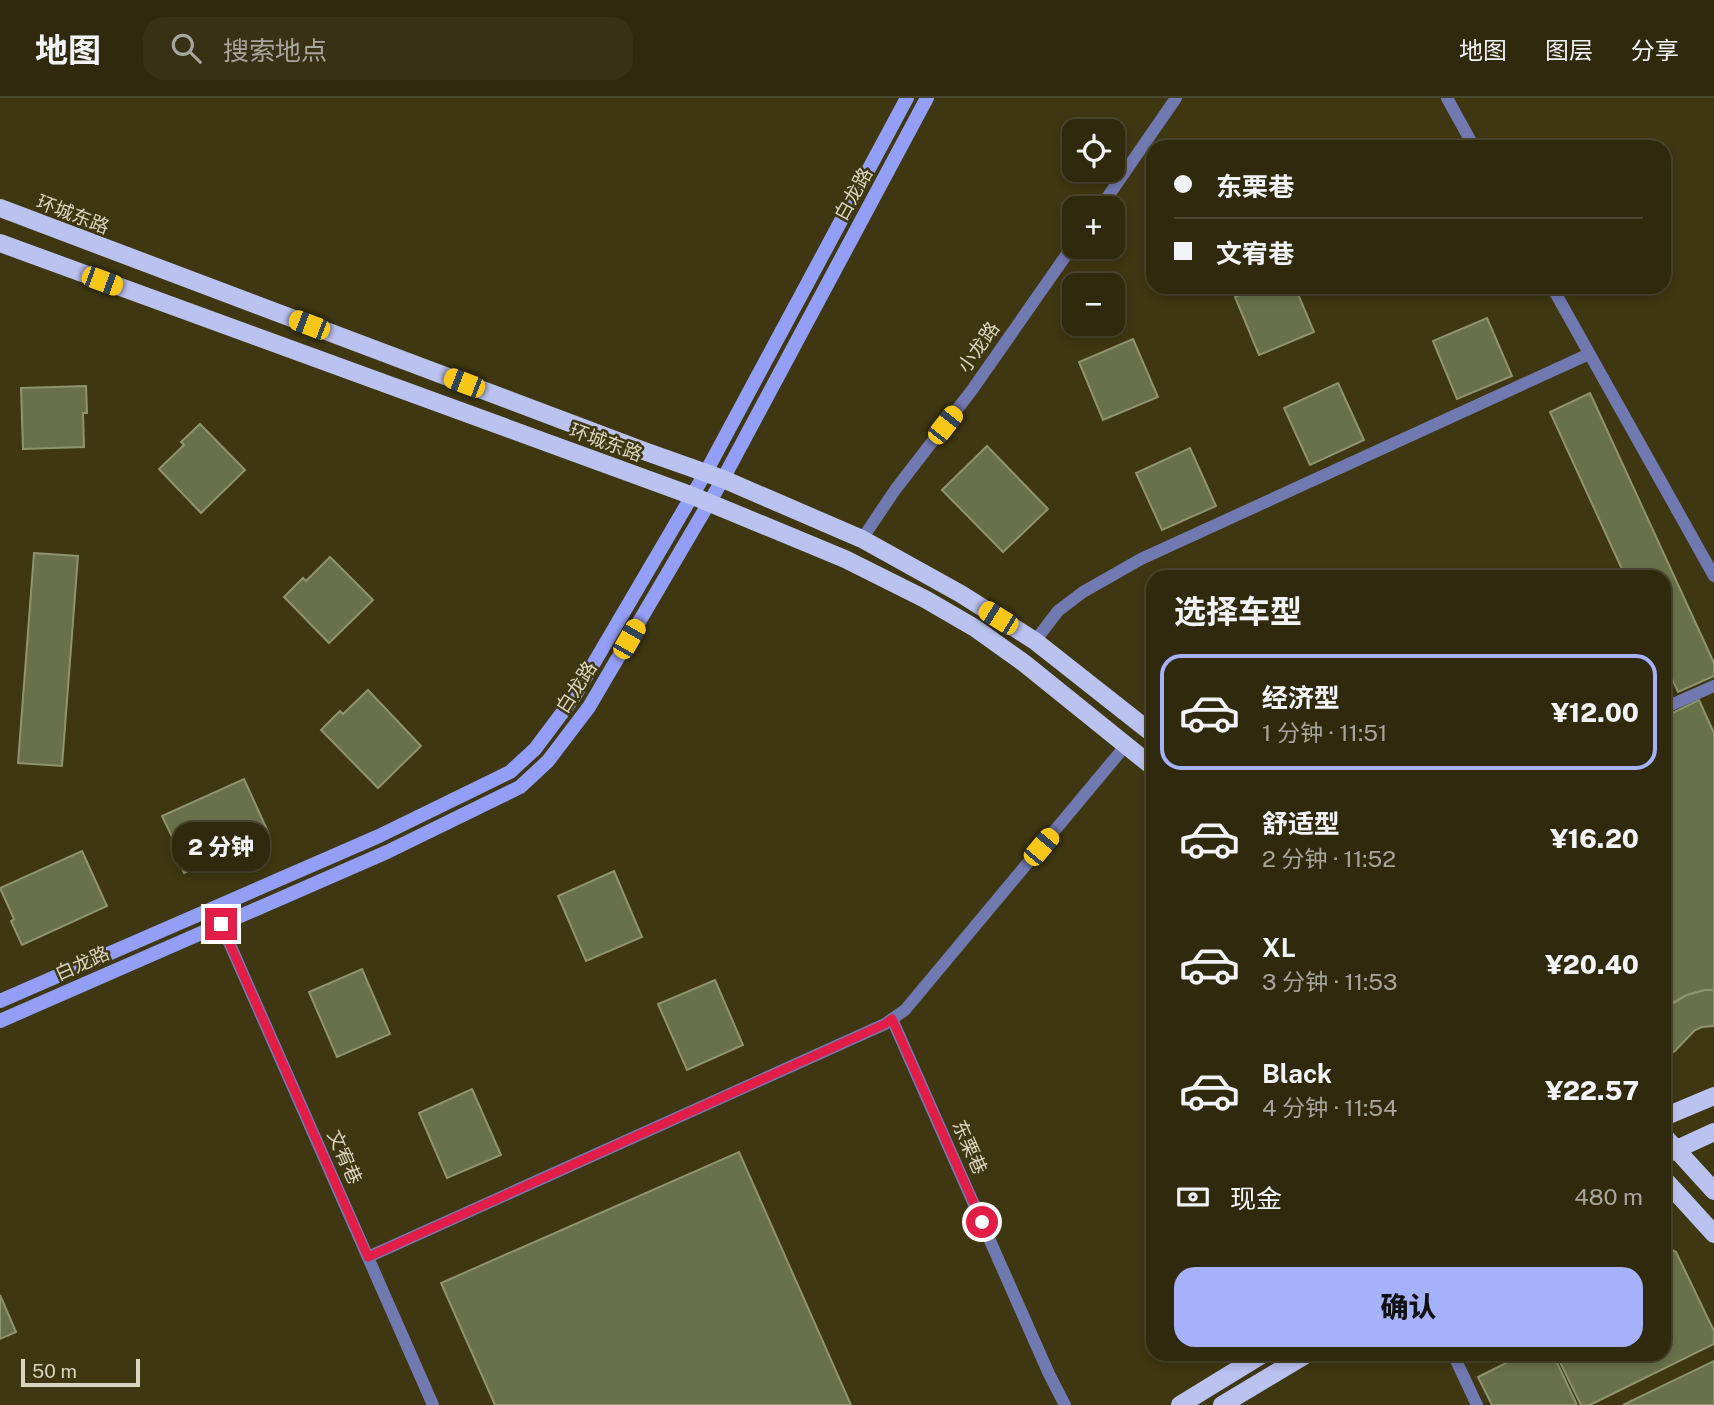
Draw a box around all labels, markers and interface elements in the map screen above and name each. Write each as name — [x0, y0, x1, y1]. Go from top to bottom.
search box — [143, 17, 633, 80]
icon: search — [167, 29, 205, 67]
text: 地图 — [35, 31, 101, 69]
text: 搜索地点 — [223, 35, 327, 66]
text: 地图 — [1459, 36, 1507, 64]
text: 图层 — [1545, 36, 1593, 64]
text: 分享 — [1631, 36, 1679, 64]
map controls — [1062, 119, 1125, 336]
button: locate — [1062, 119, 1125, 182]
street label: 白龙路 — [830, 164, 876, 224]
text: 东栗巷 — [1216, 171, 1294, 202]
street label: 环城东路 — [34, 190, 112, 238]
button: + — [1062, 196, 1125, 259]
text: 文宥巷 — [1216, 238, 1294, 269]
car — [79, 264, 126, 298]
button: − — [1062, 273, 1125, 336]
car — [286, 308, 333, 342]
street label: 小龙路 — [953, 317, 1003, 377]
car — [441, 366, 488, 400]
car — [924, 402, 967, 448]
street label: 环城东路 — [567, 419, 645, 465]
text: 选择车型 — [1174, 593, 1302, 630]
car — [975, 598, 1022, 638]
car — [610, 616, 649, 662]
street label: 白龙路 — [551, 657, 601, 717]
icon: car — [1178, 681, 1241, 744]
text: 经济型 — [1262, 682, 1340, 713]
text: ¥12.00 — [1551, 697, 1639, 728]
text: 1 分钟 · 11:51 — [1262, 719, 1387, 746]
icon: car — [1178, 807, 1241, 870]
text: 舒适型 — [1262, 808, 1340, 839]
callout: 2 分钟 — [172, 822, 270, 872]
text: ¥16.20 — [1550, 823, 1639, 854]
car — [1020, 824, 1063, 870]
text: 2 分钟 — [188, 833, 254, 860]
text: 2 分钟 · 11:52 — [1262, 845, 1396, 872]
route end — [205, 908, 237, 940]
text: XL — [1262, 932, 1296, 963]
icon: car — [1178, 933, 1241, 996]
street label: 白龙路 — [51, 941, 113, 985]
text: ¥20.40 — [1545, 949, 1639, 980]
text: 3 分钟 · 11:53 — [1262, 968, 1398, 995]
text: Black — [1262, 1058, 1332, 1089]
icon: car — [1178, 1059, 1241, 1122]
text: ¥22.57 — [1545, 1075, 1639, 1106]
text: 4 分钟 · 11:54 — [1262, 1094, 1397, 1121]
street label: 东栗巷 — [948, 1116, 992, 1178]
street label: 文宥巷 — [323, 1126, 367, 1188]
icon: cash — [1174, 1178, 1212, 1216]
text: 现金 — [1230, 1183, 1282, 1214]
text: 480 m — [1574, 1183, 1643, 1210]
route start — [966, 1206, 998, 1238]
button: 确认 — [1174, 1267, 1643, 1347]
scale bar — [21, 1356, 140, 1388]
text: 50 m — [32, 1360, 77, 1382]

